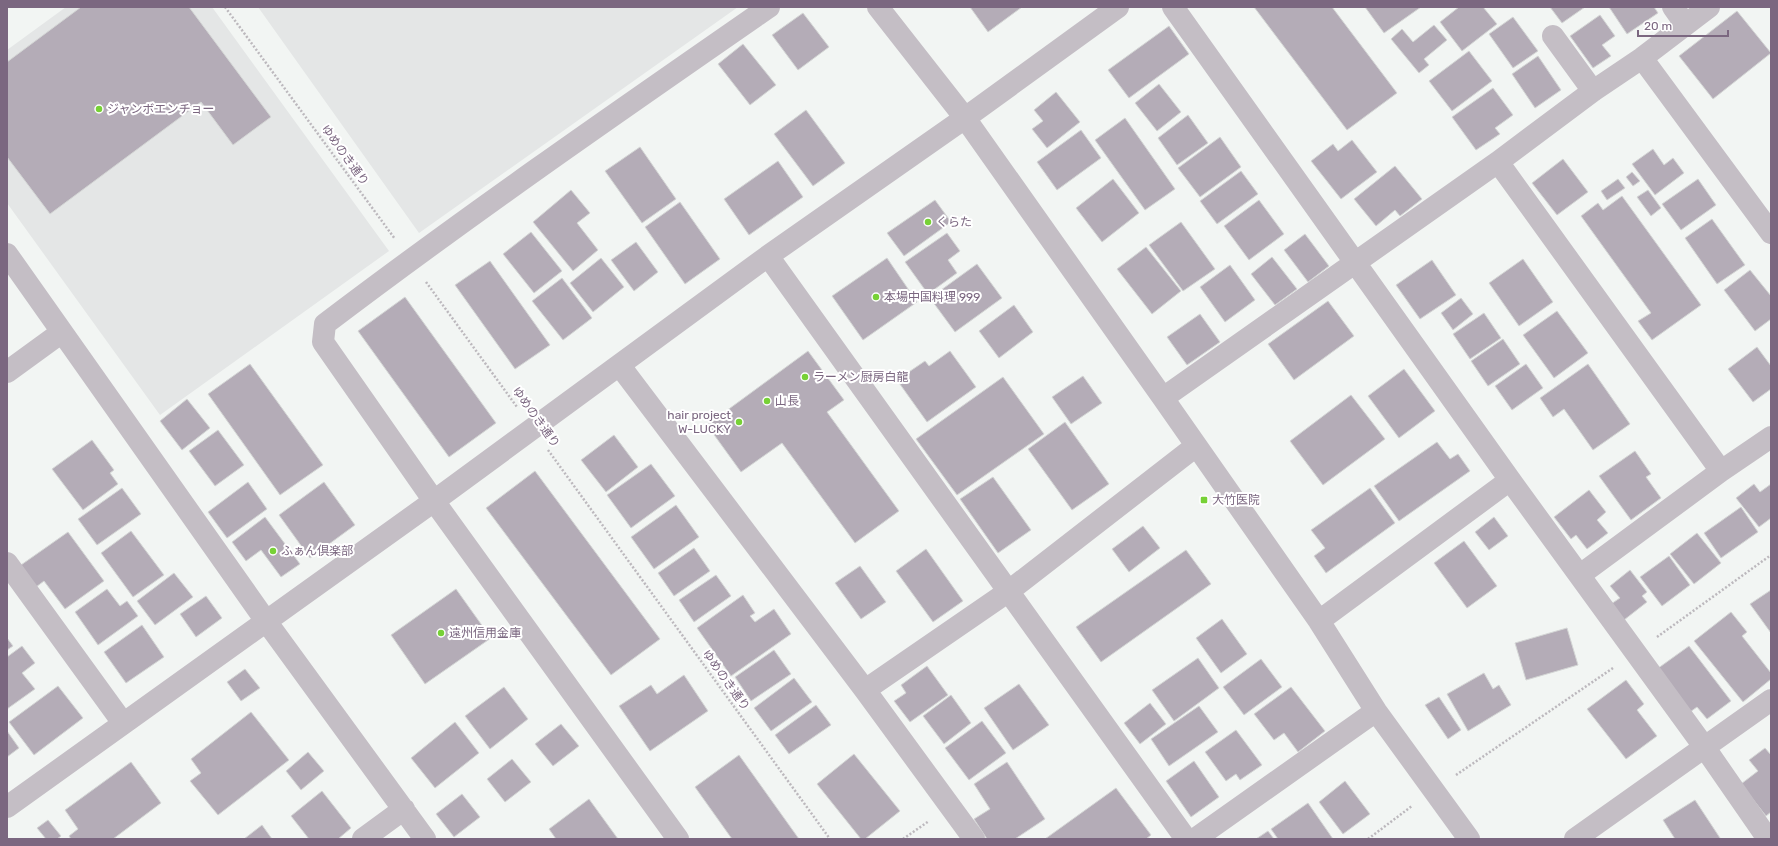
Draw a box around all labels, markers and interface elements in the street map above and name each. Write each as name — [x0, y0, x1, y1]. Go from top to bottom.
scale bar — [1638, 12, 1728, 38]
text: 20 m — [1644, 19, 1672, 33]
place label: ジャンボエンチョー — [107, 102, 214, 116]
marker: ジャンボエンチョー — [94, 104, 104, 114]
street label: ゆめのき通り — [318, 122, 372, 188]
place label: くらた — [936, 215, 972, 229]
marker: くらた — [923, 217, 933, 227]
place label: 本場中国料理 999 — [884, 290, 980, 304]
marker: 本場中国料理 999 — [871, 292, 881, 302]
place label: ラーメン厨房白龍 — [813, 370, 909, 384]
marker: ラーメン厨房白龍 — [800, 372, 810, 382]
street label: ゆめのき通り — [509, 384, 563, 450]
place label: 山長 — [775, 394, 799, 408]
marker: 山長 — [762, 396, 772, 406]
place label: hair project W-LUCKY — [667, 408, 731, 436]
marker: hair project W-LUCKY — [734, 417, 744, 427]
place label: 大竹医院 — [1212, 493, 1260, 507]
marker: 大竹医院 — [1199, 495, 1209, 505]
place label: ふぁん倶楽部 — [281, 544, 353, 558]
marker: ふぁん倶楽部 — [268, 546, 278, 556]
place label: 遠州信用金庫 — [449, 626, 521, 640]
marker: 遠州信用金庫 — [436, 628, 446, 638]
street label: ゆめのき通り — [699, 647, 753, 713]

